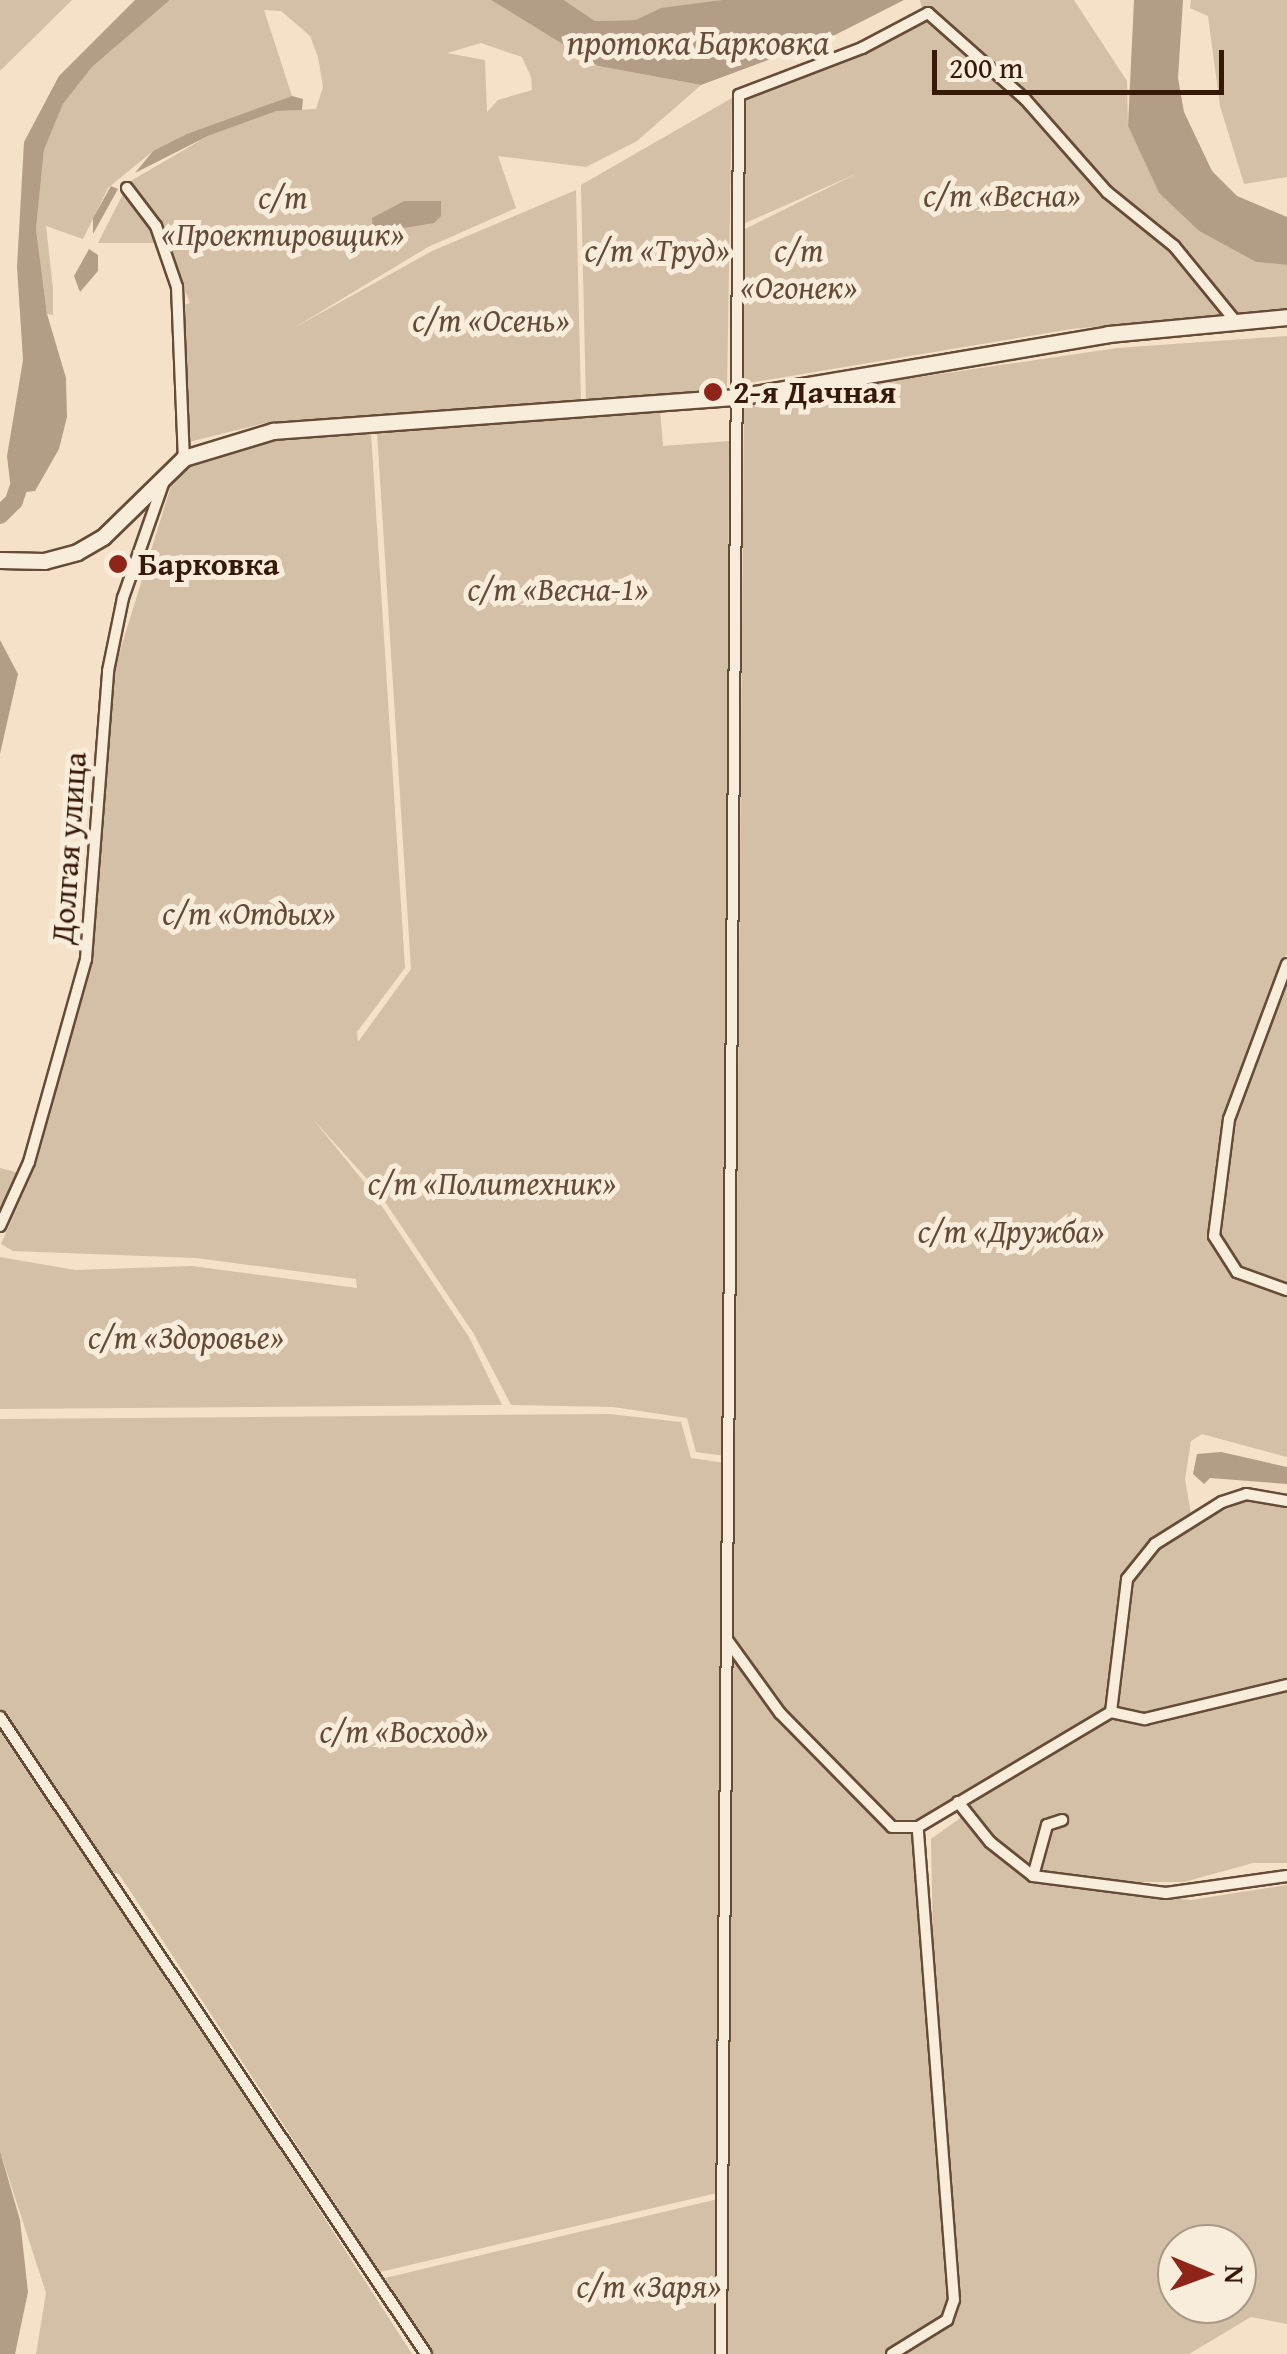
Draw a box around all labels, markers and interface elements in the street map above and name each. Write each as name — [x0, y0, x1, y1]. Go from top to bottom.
water label: протока Барковка — [567, 21, 829, 63]
scale bar — [937, 30, 1230, 92]
text: 200 m — [949, 45, 1023, 89]
park label: с/т «Весна» — [923, 176, 1081, 214]
park label: с/т «Проектировщик» — [162, 179, 404, 254]
park label: с/т «Труд» — [584, 231, 730, 269]
park label: с/т «Огонек» — [741, 232, 857, 307]
park label: с/т «Осень» — [412, 301, 570, 339]
place label: 2-я Дачная — [733, 373, 896, 411]
marker: 2-я Дачная — [702, 381, 724, 403]
place label: Барковка — [138, 545, 279, 583]
marker: Барковка — [107, 553, 129, 575]
park label: с/т «Весна-1» — [467, 570, 649, 608]
street label: Долгая улица — [43, 751, 95, 945]
park label: с/т «Отдых» — [162, 894, 336, 932]
park label: с/т «Политехник» — [368, 1164, 616, 1202]
park label: с/т «Дружба» — [918, 1212, 1104, 1250]
park label: с/т «Здоровье» — [88, 1318, 284, 1356]
park label: с/т «Восход» — [319, 1712, 489, 1750]
north arrow — [1157, 2224, 1257, 2324]
text: N — [1215, 2265, 1256, 2284]
park label: с/т «Заря» — [576, 2267, 722, 2305]

